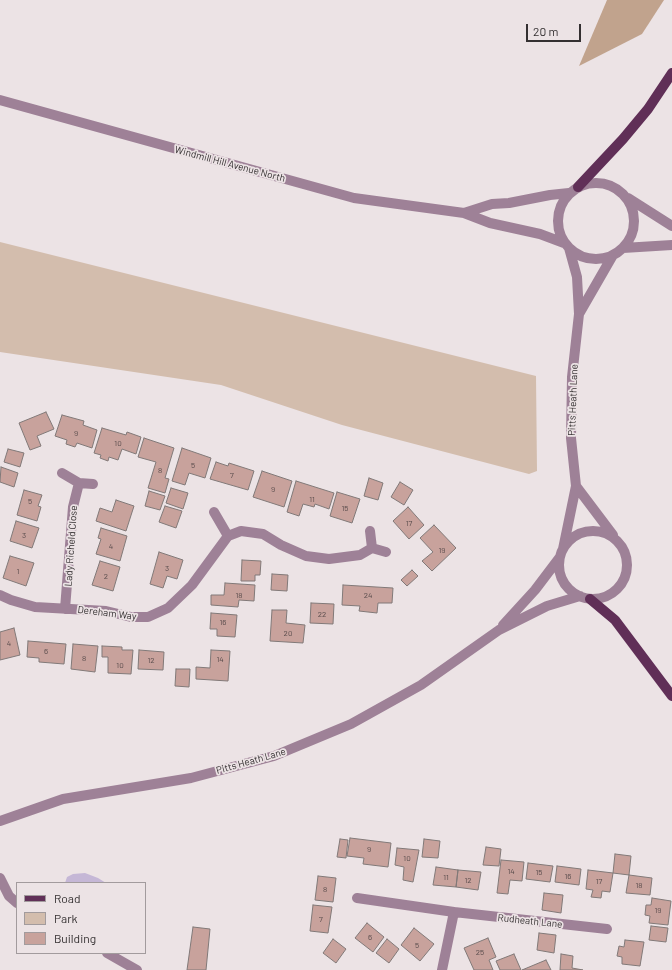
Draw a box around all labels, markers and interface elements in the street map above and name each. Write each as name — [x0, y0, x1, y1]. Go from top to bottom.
scale bar — [528, 16, 583, 42]
text: 20 m — [533, 24, 559, 38]
street label: Windmill Hill Avenue North — [173, 143, 287, 185]
street label: Pitts Heath Lane — [566, 364, 580, 436]
house number: 9 — [74, 428, 78, 438]
house number: 10 — [114, 438, 122, 448]
house number: 5 — [191, 460, 195, 470]
house number: 8 — [158, 465, 162, 475]
house number: 7 — [230, 470, 234, 480]
house number: 9 — [271, 484, 275, 494]
house number: 11 — [309, 494, 315, 504]
house number: 5 — [28, 496, 32, 506]
house number: 15 — [342, 503, 348, 513]
street label: Lady Richeld Close — [62, 505, 80, 587]
house number: 17 — [406, 518, 412, 528]
house number: 3 — [22, 530, 26, 540]
house number: 4 — [109, 541, 113, 551]
house number: 19 — [439, 545, 445, 555]
house number: 3 — [165, 563, 169, 573]
house number: 1 — [17, 566, 19, 576]
house number: 2 — [104, 571, 108, 581]
house number: 18 — [236, 590, 242, 600]
house number: 24 — [364, 590, 372, 600]
street label: Dereham Way — [77, 603, 137, 623]
house number: 22 — [318, 609, 326, 619]
house number: 16 — [220, 617, 226, 627]
house number: 20 — [284, 628, 292, 638]
house number: 4 — [7, 638, 11, 648]
house number: 6 — [44, 646, 48, 656]
house number: 8 — [82, 653, 86, 663]
house number: 14 — [216, 654, 224, 664]
house number: 12 — [147, 655, 155, 665]
house number: 10 — [116, 660, 124, 670]
street label: Pitts Heath Lane — [215, 745, 287, 777]
house number: 9 — [367, 844, 371, 854]
house number: 10 — [403, 853, 411, 863]
house number: 14 — [507, 866, 515, 876]
house number: 15 — [536, 867, 542, 877]
house number: 16 — [565, 871, 571, 881]
house number: 11 — [443, 872, 449, 882]
house number: 12 — [464, 875, 472, 885]
house number: 17 — [596, 876, 602, 886]
house number: 18 — [636, 880, 642, 890]
legend — [16, 882, 146, 954]
house number: 8 — [323, 884, 327, 894]
text: Road — [54, 891, 81, 905]
house number: 19 — [655, 905, 661, 915]
text: Park — [54, 911, 78, 925]
street label: Rudheath Lane — [497, 912, 563, 930]
house number: 7 — [319, 914, 323, 924]
text: Building — [54, 931, 96, 945]
house number: 6 — [368, 932, 372, 942]
house number: 5 — [415, 940, 419, 950]
house number: 25 — [476, 947, 484, 957]

